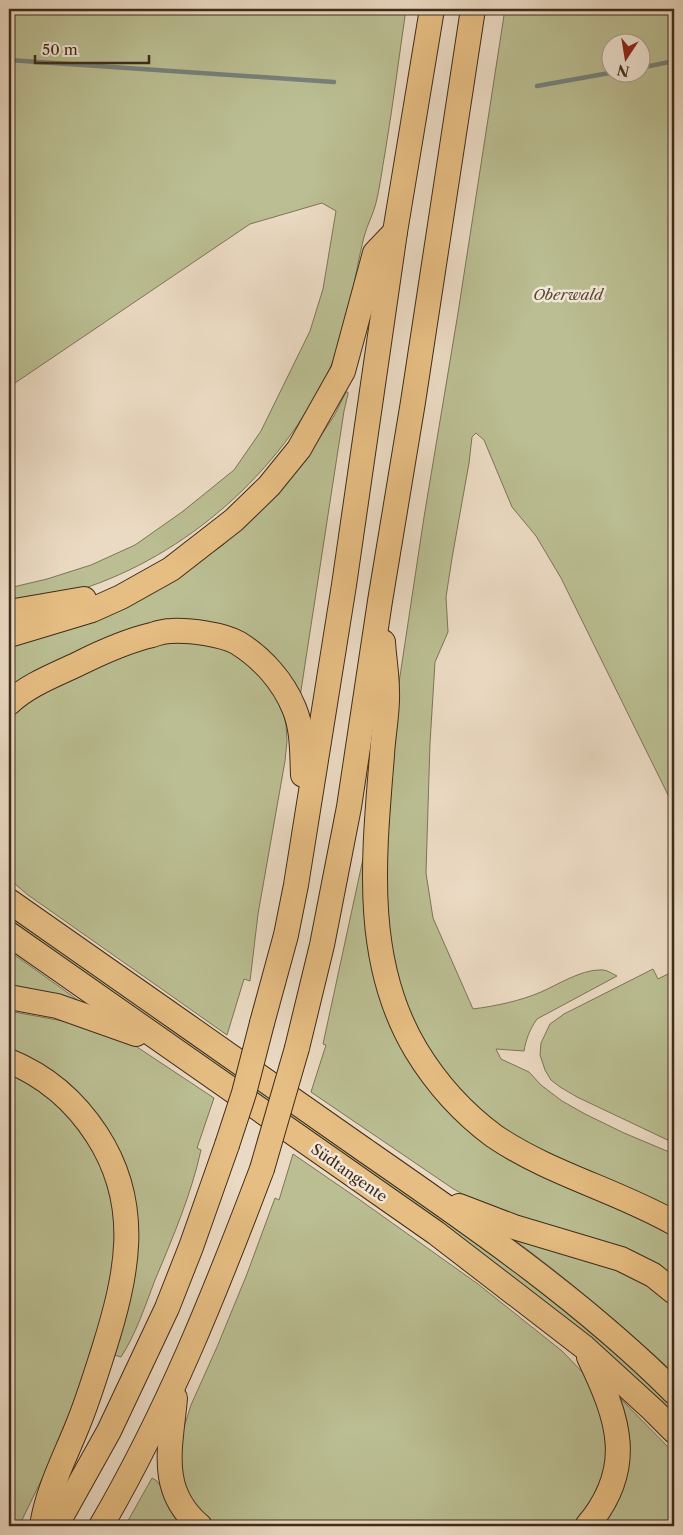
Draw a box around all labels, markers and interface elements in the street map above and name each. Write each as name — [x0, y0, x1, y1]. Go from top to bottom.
scale bar — [35, 32, 149, 64]
north arrow — [600, 32, 650, 82]
text: 50 m — [42, 40, 78, 59]
text: N — [615, 61, 631, 81]
park label: Oberwald — [533, 285, 605, 304]
street label: Südtangente — [307, 1139, 391, 1206]

